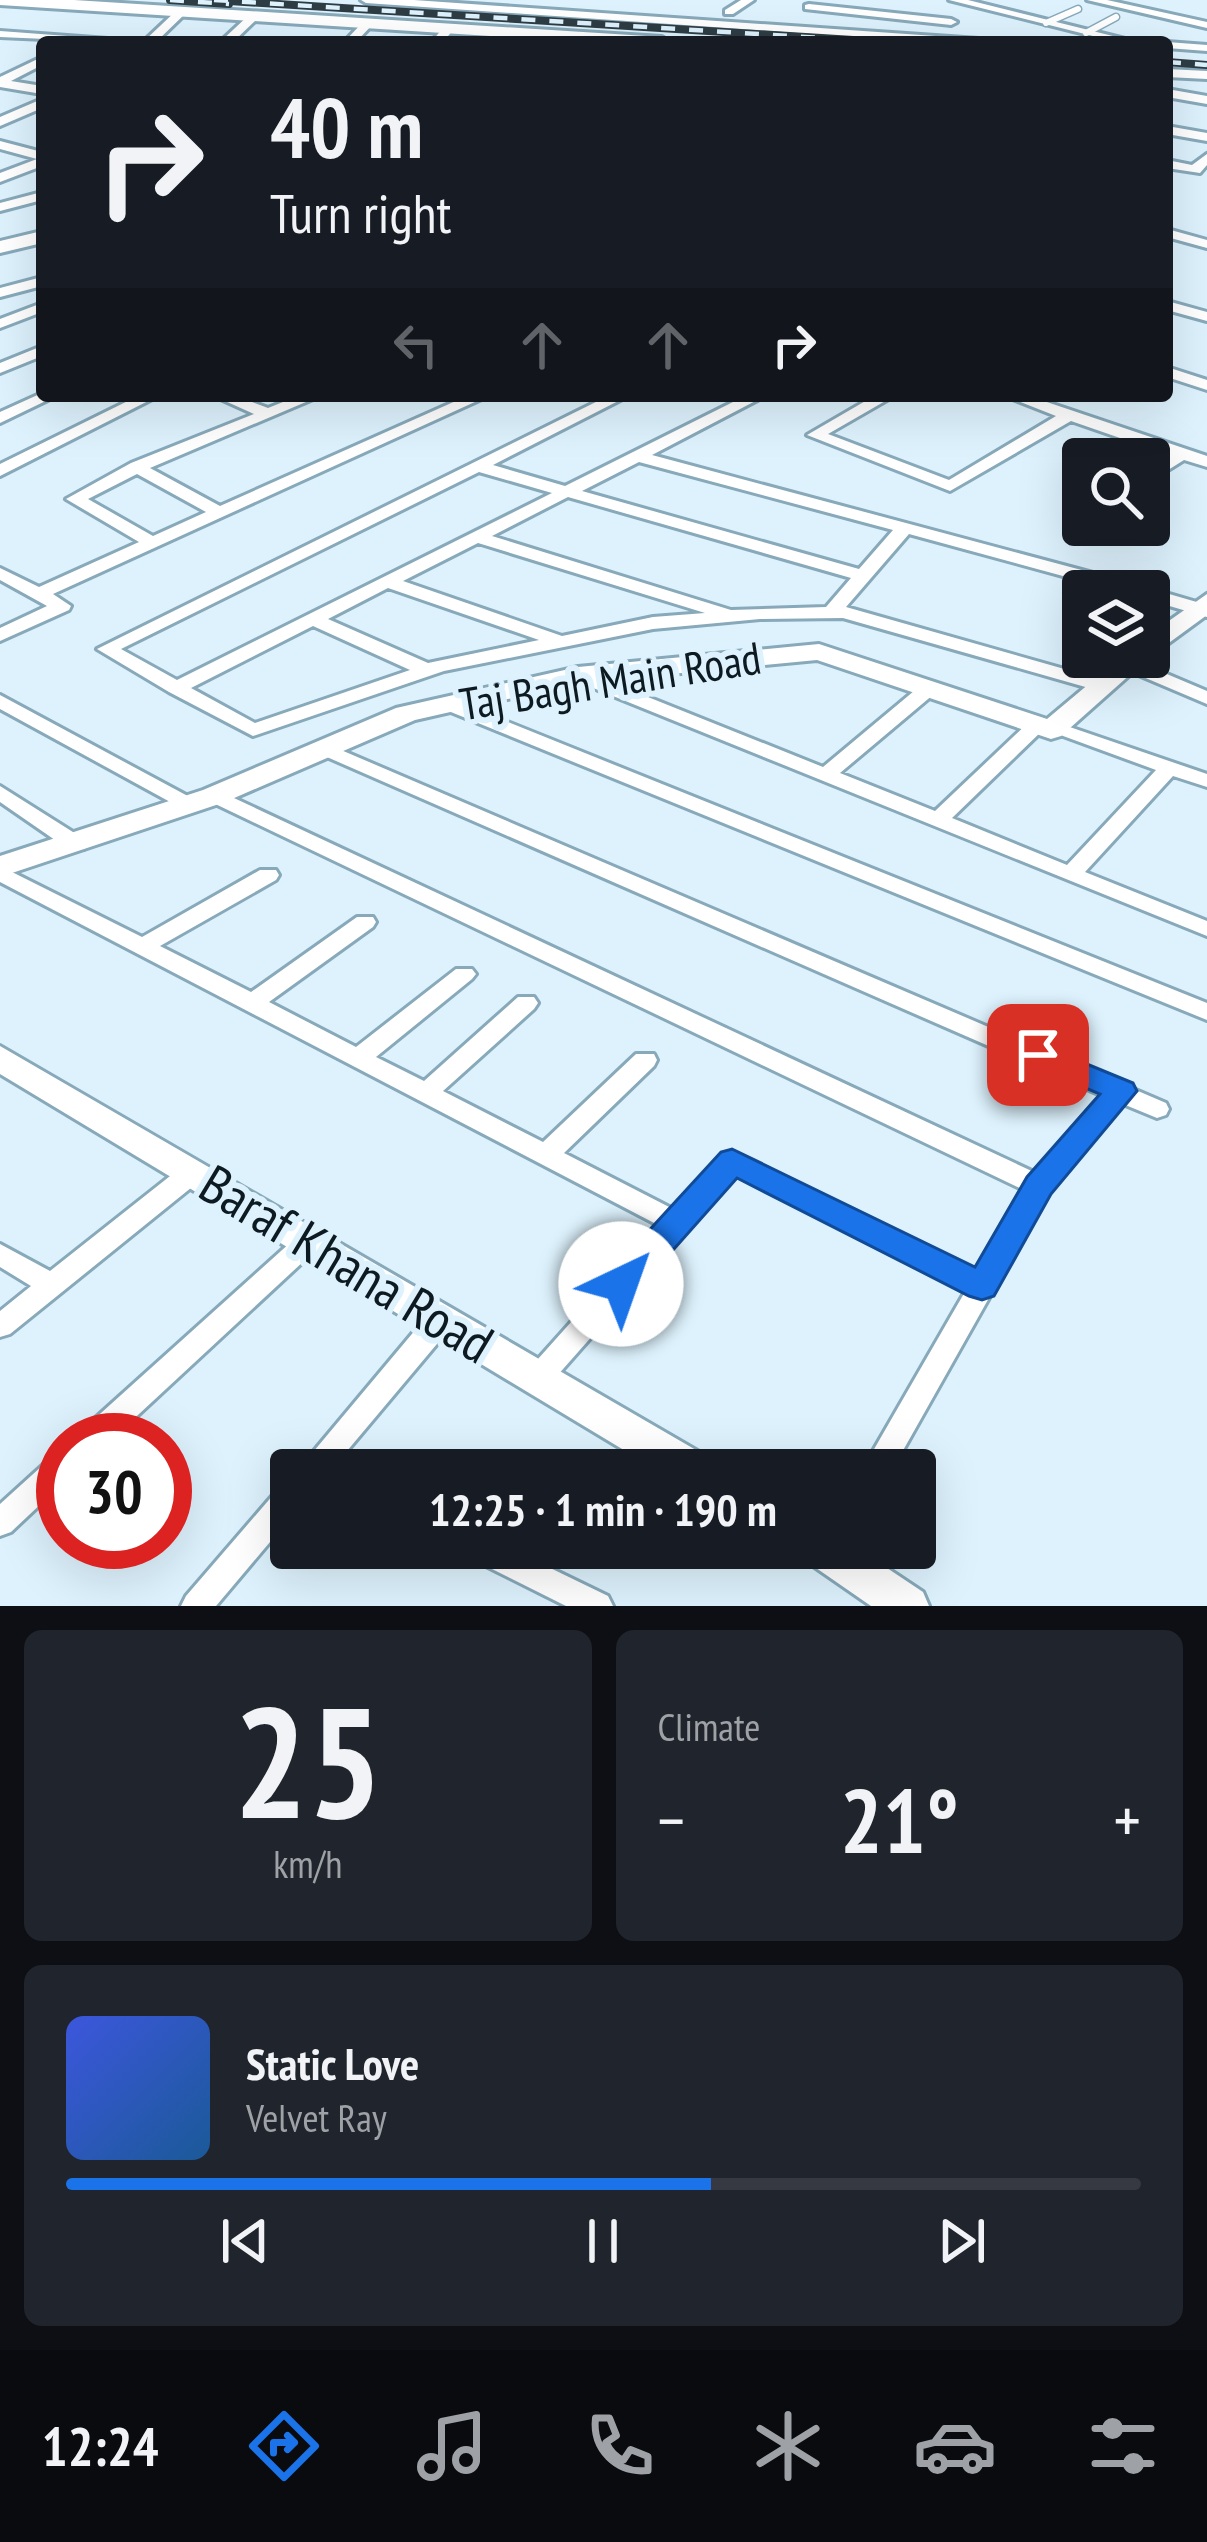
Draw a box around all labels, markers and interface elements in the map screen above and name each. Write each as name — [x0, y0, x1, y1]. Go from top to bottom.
text: 40 m — [270, 72, 423, 181]
icon: right — [72, 84, 228, 240]
text: Turn right — [270, 178, 451, 248]
icon: left — [383, 312, 449, 378]
icon: ahead — [509, 312, 575, 378]
icon: ahead — [635, 312, 701, 378]
icon: right — [761, 312, 827, 378]
map controls — [1062, 438, 1170, 678]
button: search — [1062, 438, 1170, 546]
button: layers — [1062, 570, 1170, 678]
street label: Taj Bagh Main Road — [455, 628, 765, 732]
pin — [987, 1004, 1089, 1106]
icon: arrive — [1005, 1022, 1071, 1088]
street label: Baraf Khana Road — [188, 1148, 506, 1378]
position arrow — [558, 1221, 684, 1347]
speed limit sign: 30 — [36, 1413, 192, 1569]
text: 12:25 · 1 min · 190 m — [429, 1480, 777, 1538]
text: 25 — [233, 1659, 382, 1861]
text: Climate — [658, 1701, 760, 1752]
text: 21° — [840, 1761, 959, 1878]
text: − — [658, 1777, 685, 1862]
text: + — [1114, 1777, 1141, 1862]
text: km/h — [273, 1838, 342, 1889]
text: Static Love — [246, 2034, 419, 2092]
text: Velvet Ray — [246, 2092, 387, 2143]
icon: previous — [212, 2208, 278, 2274]
icon: pause — [570, 2208, 636, 2274]
icon: next — [929, 2208, 995, 2274]
icon: directions — [242, 2404, 326, 2488]
icon: music — [410, 2404, 494, 2488]
icon: phone — [578, 2404, 662, 2488]
icon: climate — [746, 2404, 830, 2488]
icon: car — [913, 2404, 997, 2488]
icon: filters — [1081, 2404, 1165, 2488]
text: 12:24 — [42, 2411, 159, 2481]

